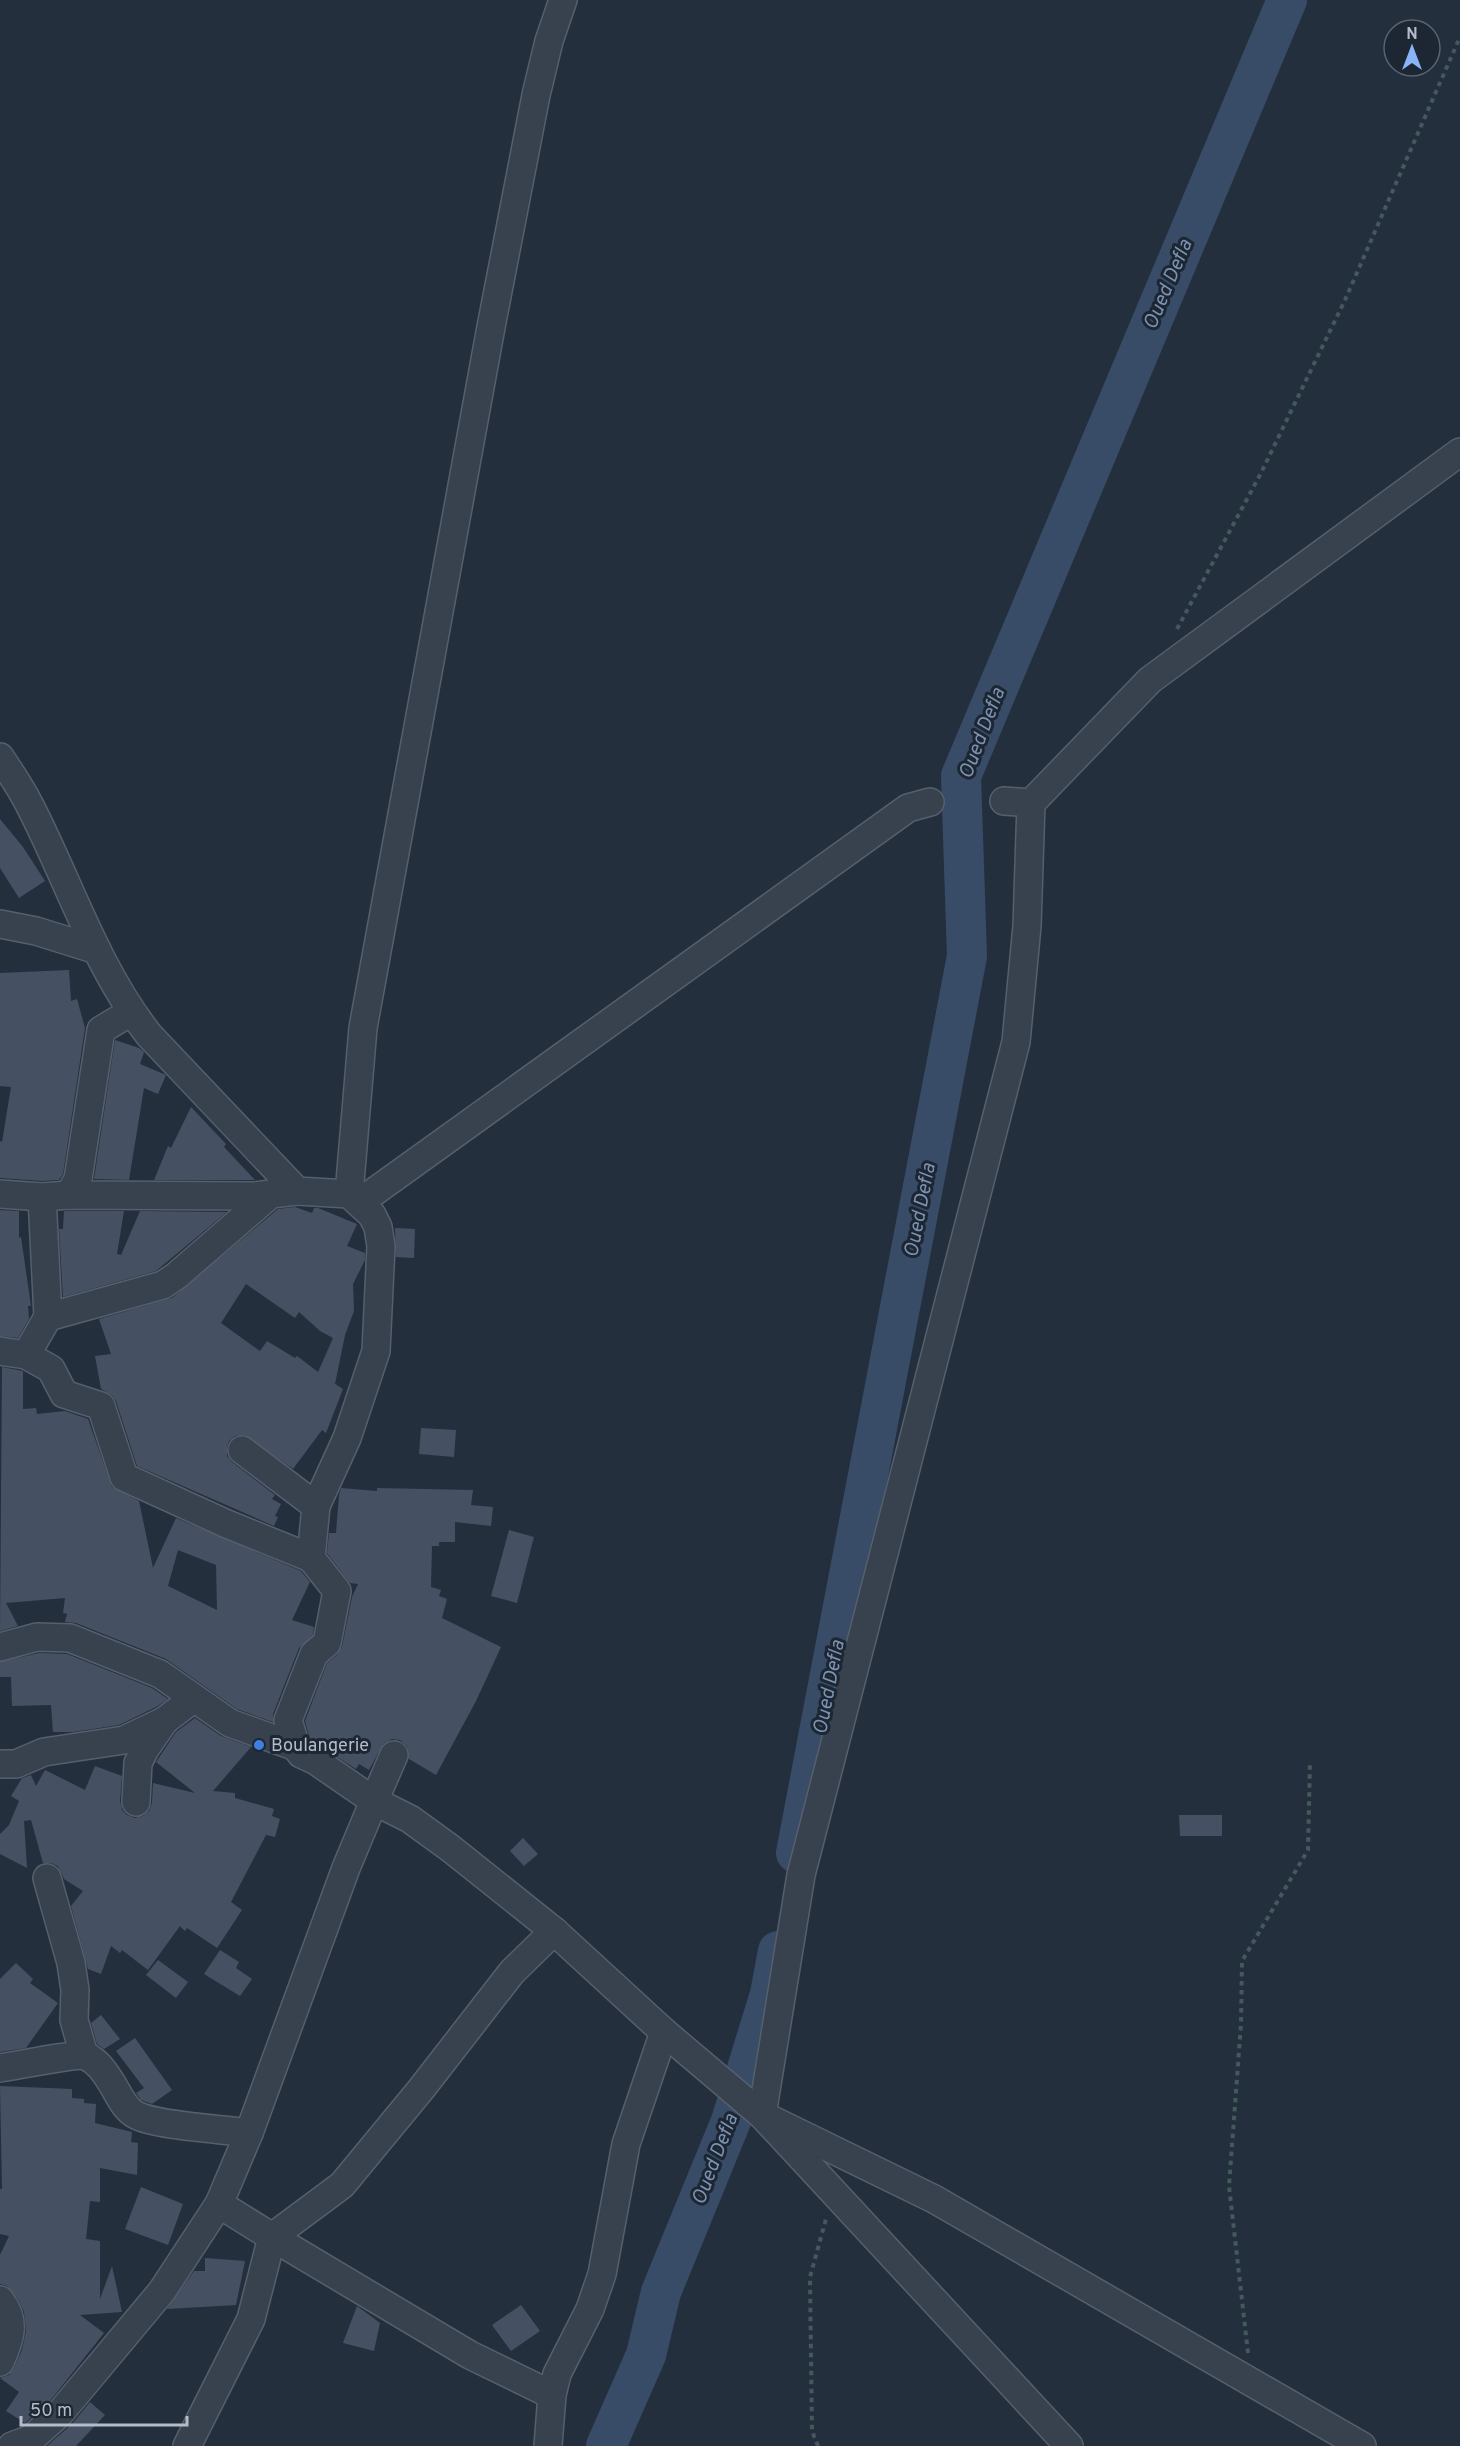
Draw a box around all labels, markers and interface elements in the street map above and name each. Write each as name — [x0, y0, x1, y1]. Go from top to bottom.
north arrow — [1382, 18, 1442, 78]
text: N — [1406, 25, 1418, 45]
water label: Oued Defla — [1138, 235, 1200, 334]
water label: Oued Defla — [954, 684, 1012, 783]
water label: Oued Defla — [899, 1160, 943, 1260]
water label: Oued Defla — [808, 1637, 852, 1737]
place label: Boulangerie — [271, 1735, 369, 1758]
marker: Boulangerie — [252, 1738, 266, 1752]
water label: Oued Defla — [687, 2110, 745, 2209]
scale bar — [21, 2389, 188, 2427]
text: 50 m — [30, 2400, 72, 2423]

